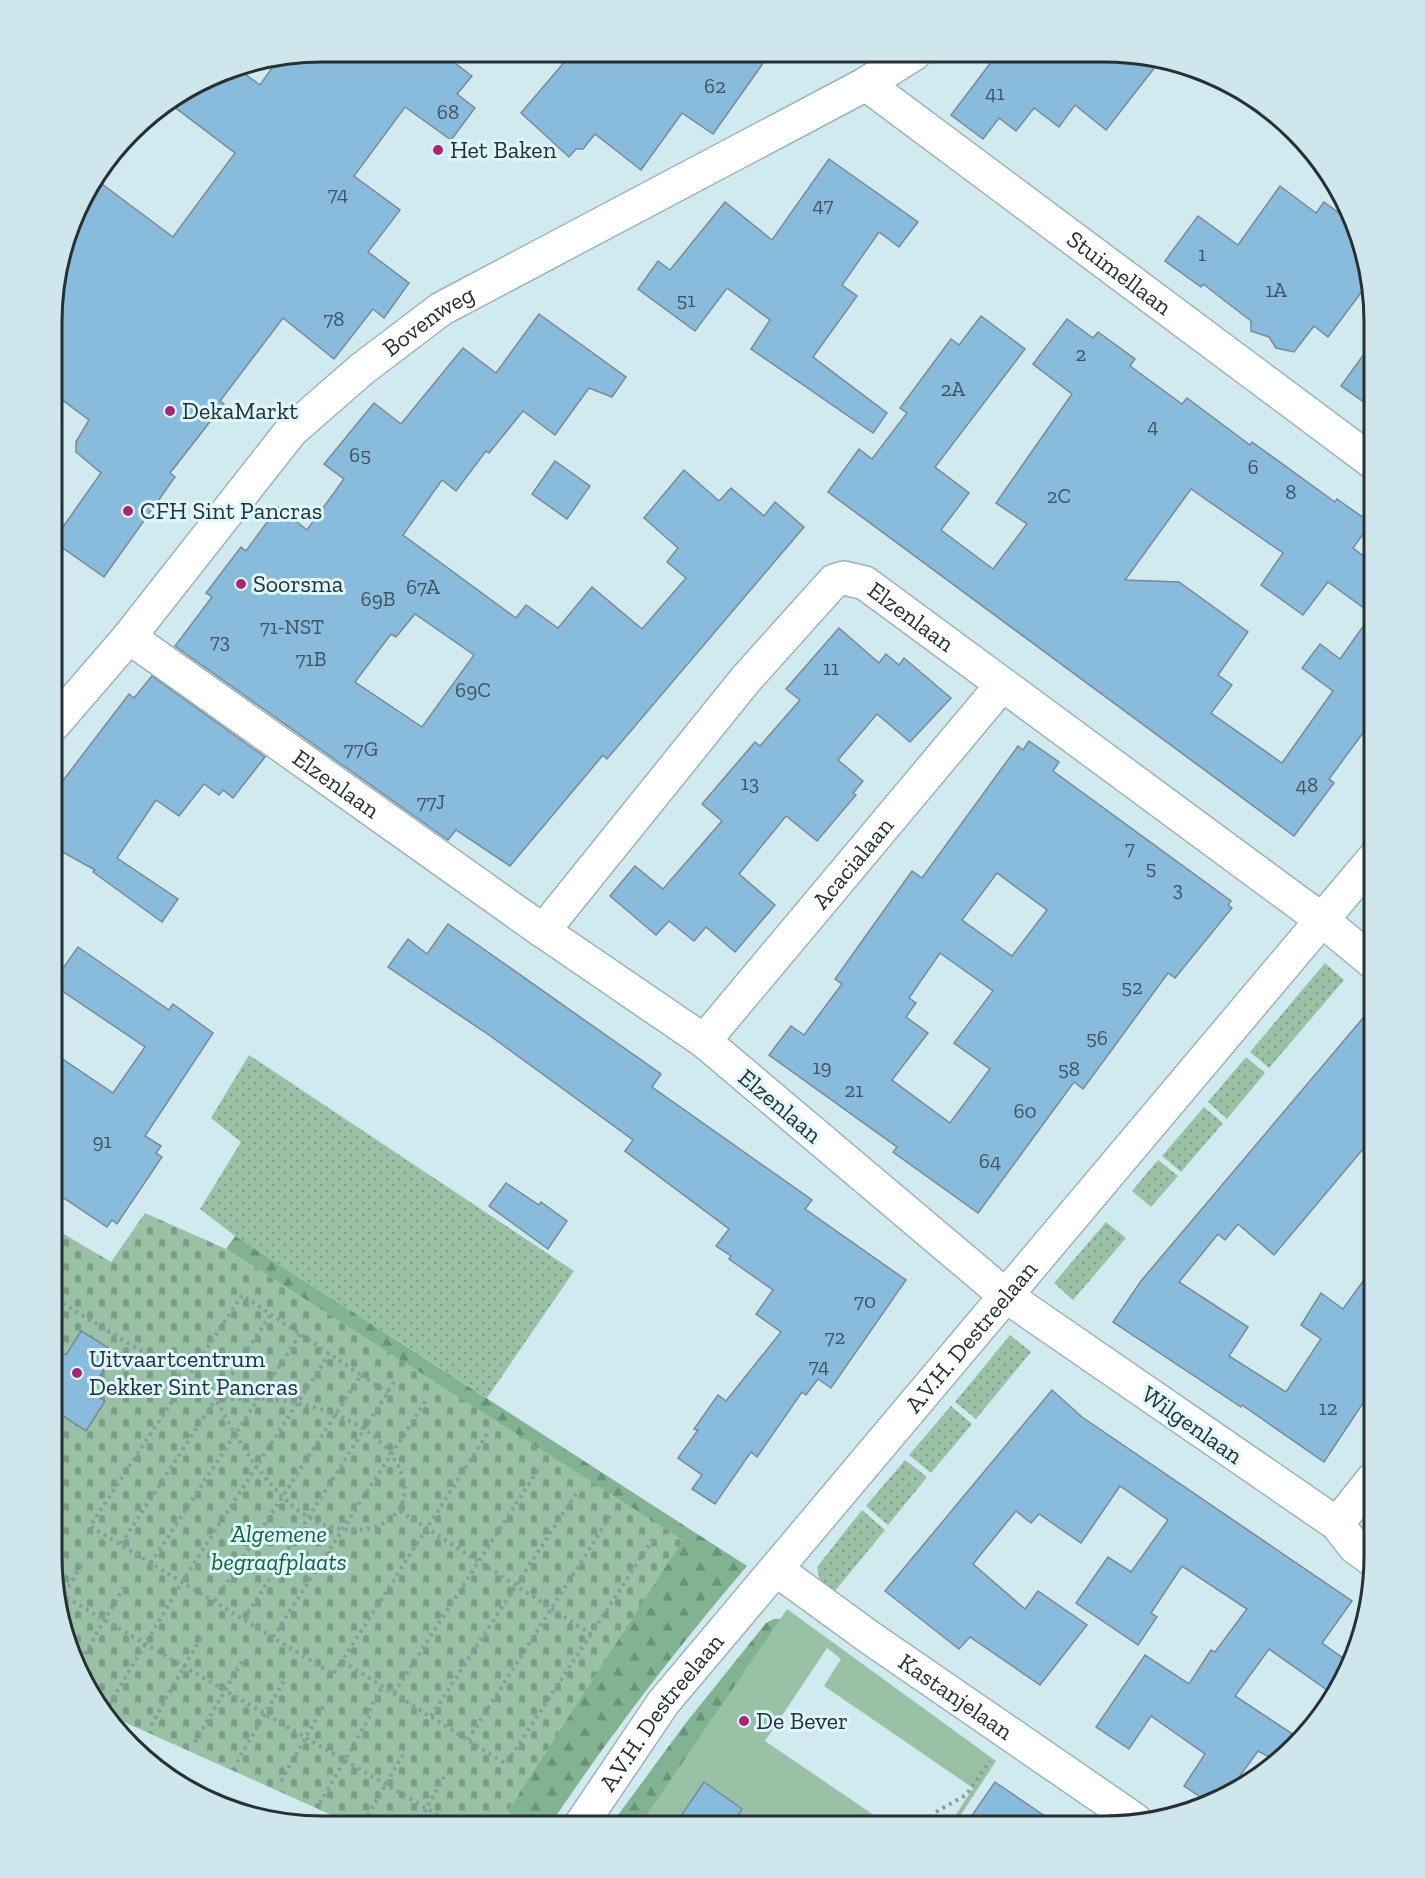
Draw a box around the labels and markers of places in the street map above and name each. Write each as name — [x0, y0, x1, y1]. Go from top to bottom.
place label: Het Baken — [450, 135, 557, 164]
marker: Het Baken — [431, 143, 445, 157]
place label: DekaMarkt — [182, 396, 298, 425]
marker: DekaMarkt — [163, 404, 177, 418]
place label: CFH Sint Pancras — [140, 496, 322, 525]
marker: CFH Sint Pancras — [121, 504, 135, 518]
place label: Soorsma — [253, 569, 344, 598]
marker: Soorsma — [234, 577, 248, 591]
place label: Uitvaartcentrum Dekker Sint Pancras — [89, 1344, 298, 1401]
marker: Uitvaartcentrum Dekker Sint Pancras — [70, 1366, 84, 1380]
place label: De Bever — [756, 1706, 848, 1735]
marker: De Bever — [737, 1714, 751, 1728]

